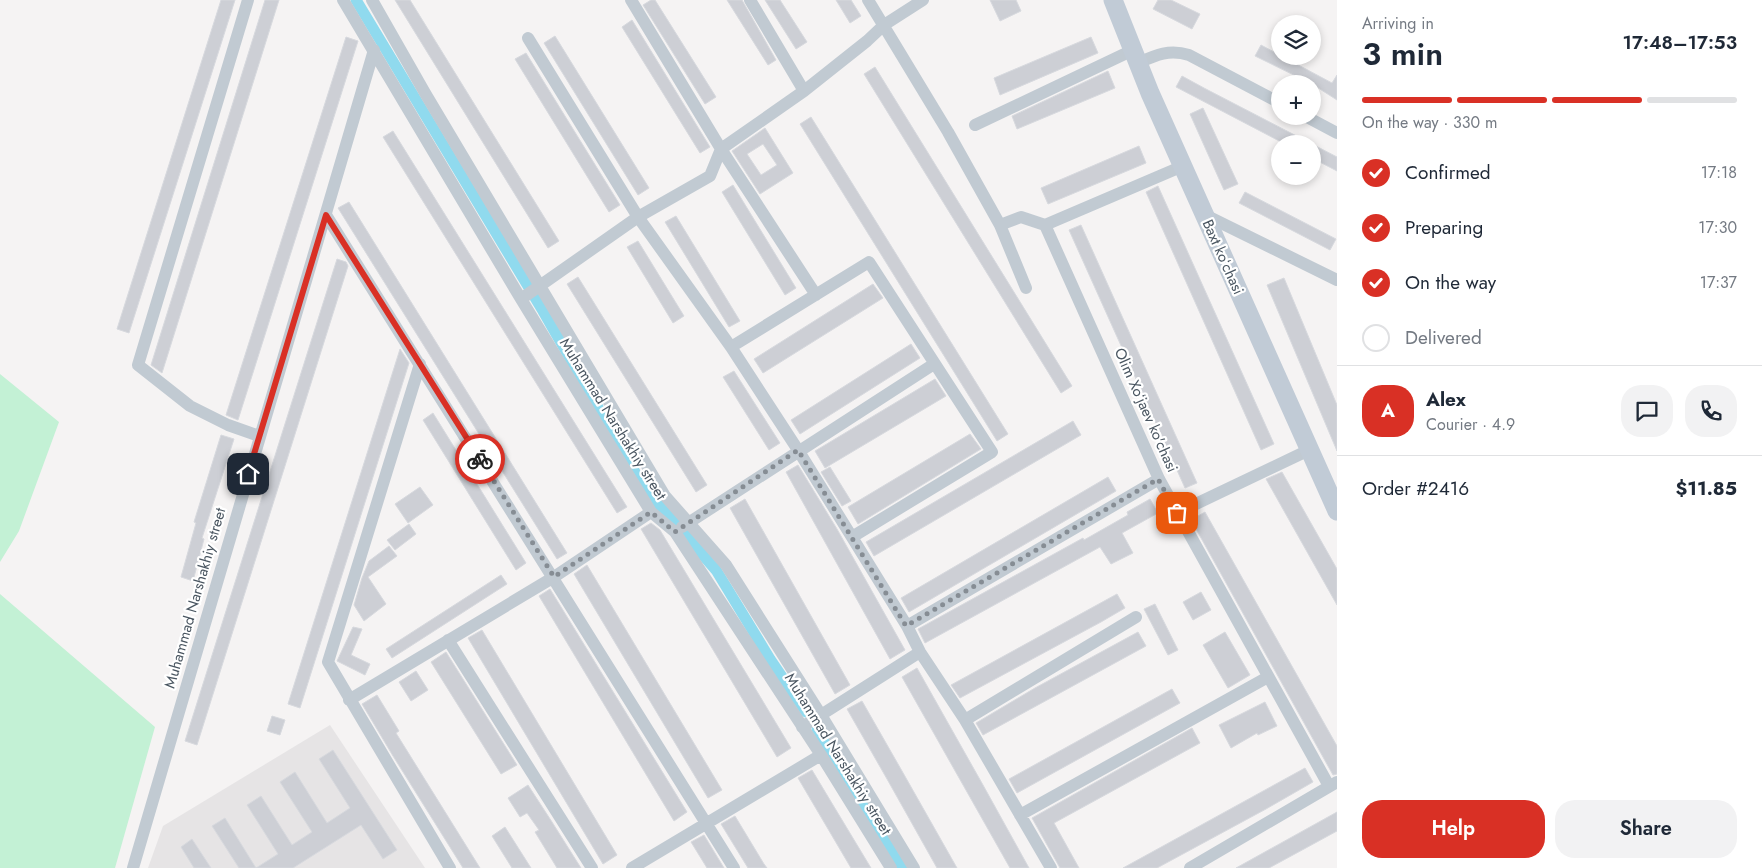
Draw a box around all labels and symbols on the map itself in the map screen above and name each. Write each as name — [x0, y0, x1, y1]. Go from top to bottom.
street label: Baxt koʻchasi — [1197, 216, 1249, 298]
street label: Muhammad Narshakhiy street — [554, 334, 672, 504]
street label: Olim Xoʻjaev ko'chasi — [1109, 344, 1183, 476]
courier — [455, 434, 505, 484]
pin — [227, 453, 269, 495]
pin — [1156, 492, 1198, 534]
street label: Muhammad Narshakhiy street — [159, 505, 231, 691]
street label: Muhammad Narshakhiy street — [779, 669, 897, 839]

